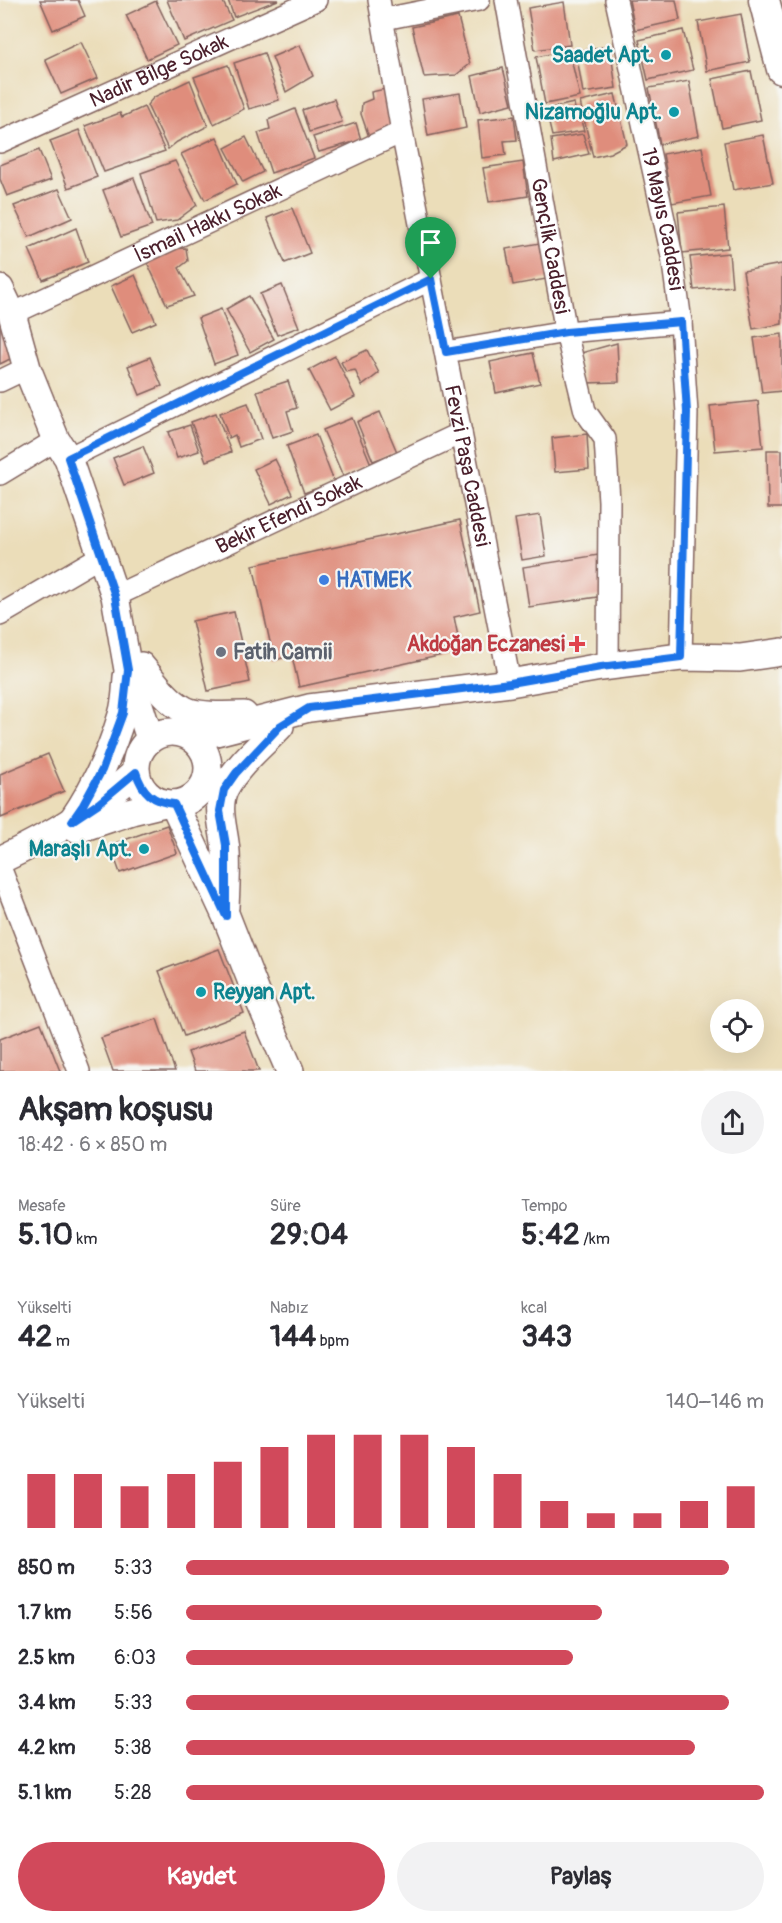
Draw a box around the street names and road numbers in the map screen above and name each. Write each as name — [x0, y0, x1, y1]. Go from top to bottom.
street label: Nadir Bilge Sokak — [85, 28, 233, 114]
street label: 19 Mayıs Caddesi — [635, 145, 690, 292]
street label: Gençlik Caddesi — [524, 176, 576, 317]
street label: İsmail Hakkı Sokak — [130, 177, 286, 269]
street label: Fevzi Paşa Caddesi — [438, 382, 496, 549]
street label: Bekir Efendi Sokak — [211, 469, 367, 561]

